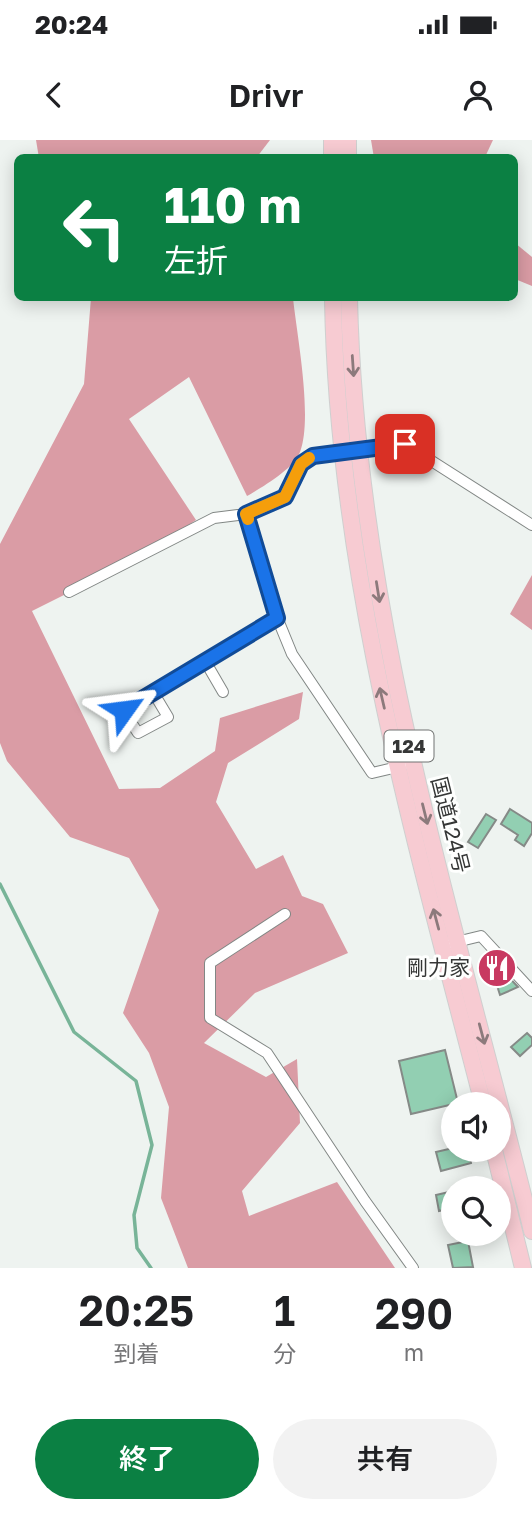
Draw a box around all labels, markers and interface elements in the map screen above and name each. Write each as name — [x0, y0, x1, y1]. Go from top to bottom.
text: 20:24 — [35, 9, 108, 40]
icon: back — [35, 76, 73, 114]
text: Drivr — [229, 76, 303, 114]
icon: person — [459, 76, 497, 114]
text: 110 m — [164, 175, 301, 234]
icon: left — [49, 182, 140, 273]
text: 左折 — [164, 241, 228, 279]
one-way arrow — [347, 354, 360, 376]
pin — [375, 414, 435, 474]
icon: arrive — [386, 425, 424, 463]
one-way arrow — [372, 580, 385, 602]
position arrow — [87, 673, 161, 747]
one-way arrow — [375, 687, 388, 710]
road number: 124 — [384, 730, 434, 762]
street label: 国道124号 — [426, 774, 475, 876]
one-way arrow — [419, 802, 432, 825]
one-way arrow — [428, 909, 441, 931]
restaurant icon: 剛力家 — [476, 947, 518, 989]
place label: 剛力家 — [407, 954, 470, 980]
one-way arrow — [476, 1023, 489, 1045]
map controls — [441, 1092, 511, 1246]
button: sound — [441, 1092, 511, 1162]
button: search — [441, 1176, 511, 1246]
text: 20:25 — [79, 1285, 194, 1335]
text: 1 — [274, 1285, 295, 1335]
text: 290 — [375, 1288, 453, 1338]
text: m — [404, 1338, 424, 1366]
text: 到着 — [114, 1339, 160, 1367]
text: 分 — [273, 1339, 296, 1367]
button: 終了 — [35, 1419, 259, 1499]
button: 共有 — [273, 1419, 497, 1499]

